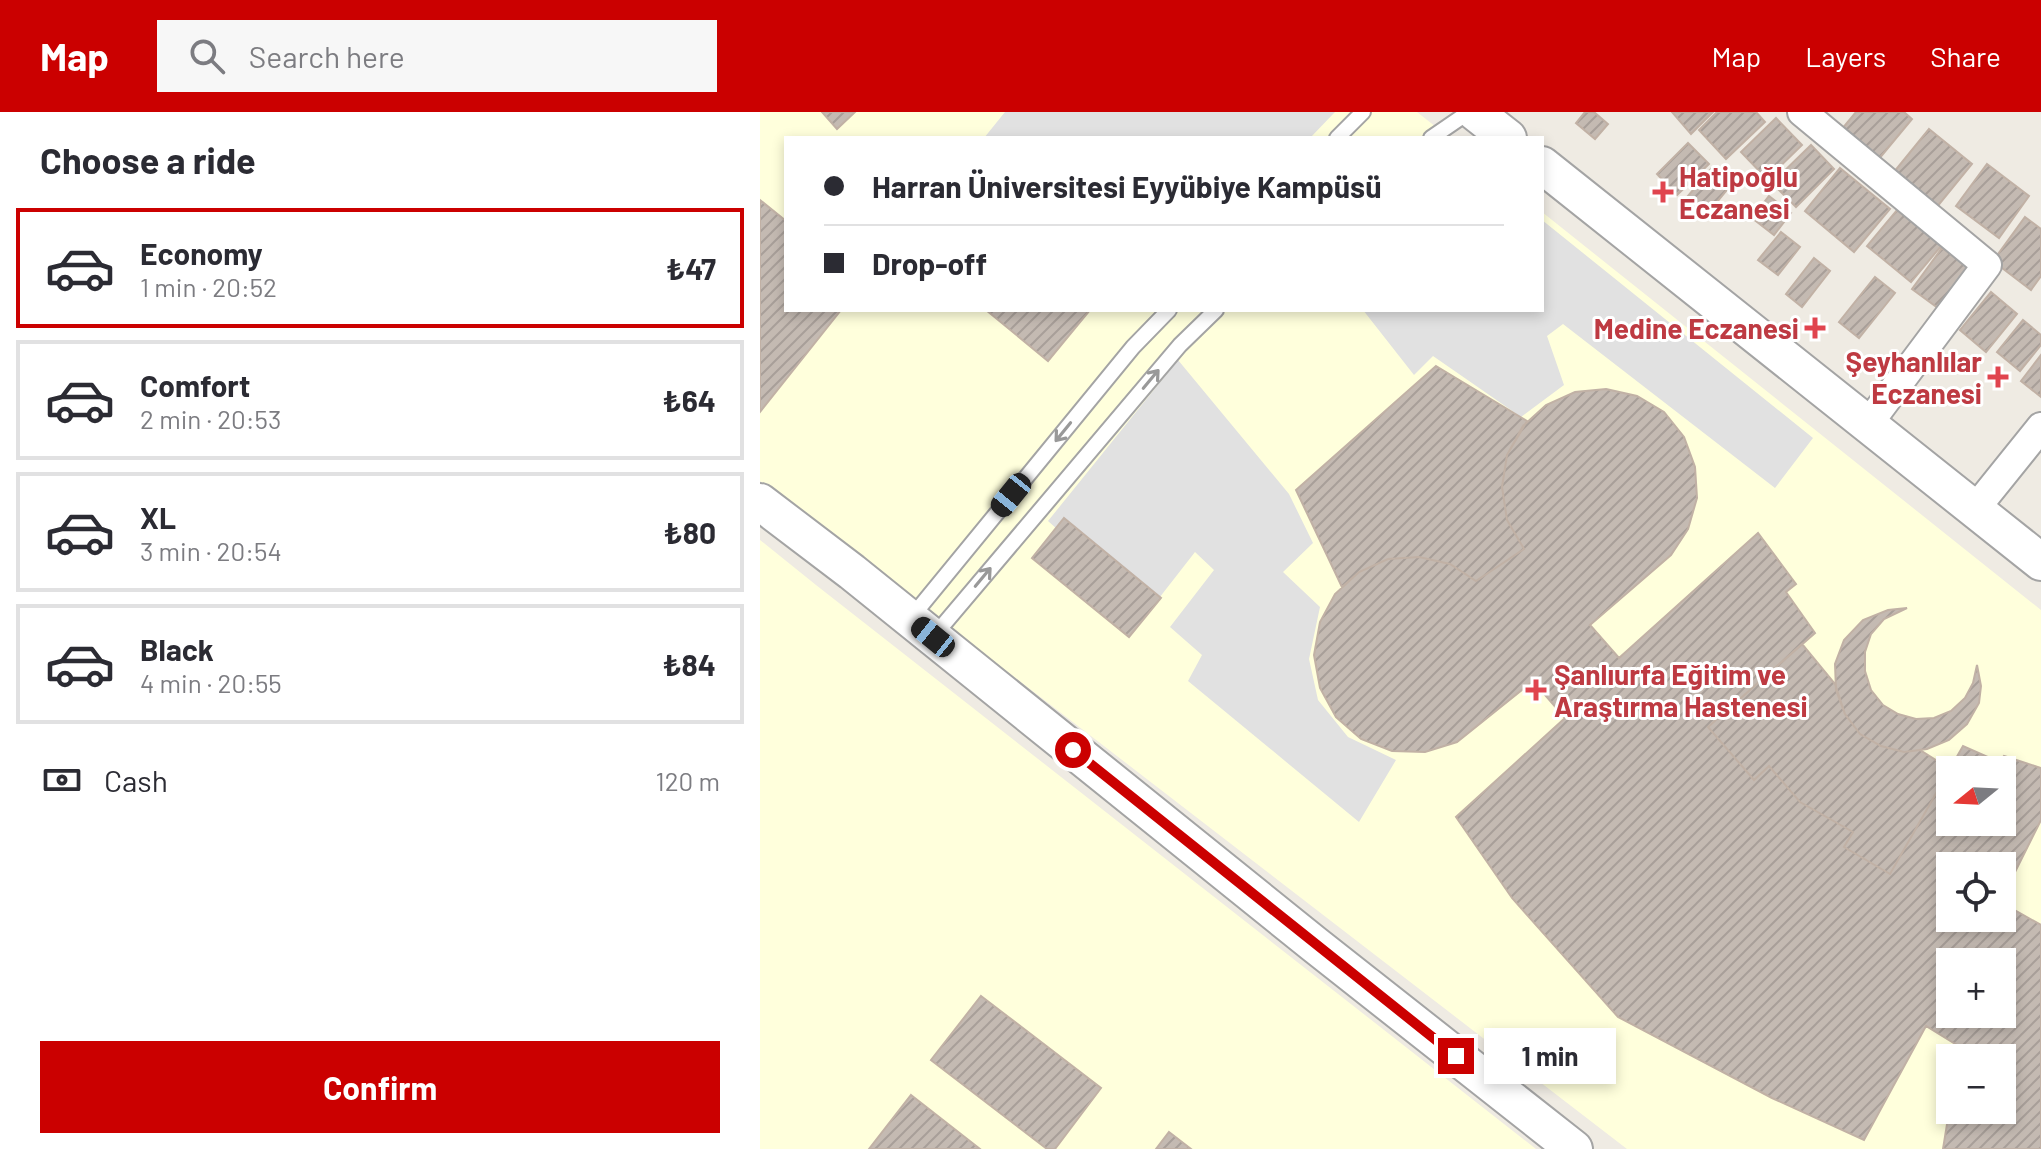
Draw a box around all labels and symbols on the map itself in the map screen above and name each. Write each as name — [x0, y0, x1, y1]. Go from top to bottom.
place label: Hatipoğlu Eczanesi — [1679, 159, 1798, 225]
marker: Hatipoğlu Eczanesi — [1654, 183, 1672, 201]
place label: Medine Eczanesi — [1594, 311, 1799, 345]
marker: Medine Eczanesi — [1806, 319, 1824, 337]
place label: Şeyhanlılar Eczanesi — [1845, 344, 1982, 410]
marker: Şeyhanlılar Eczanesi — [1989, 368, 2007, 386]
one-way arrow — [1142, 369, 1160, 390]
one-way arrow — [1054, 422, 1072, 442]
car — [987, 469, 1035, 521]
one-way arrow — [974, 568, 992, 588]
car — [907, 613, 959, 661]
place label: Şanlıurfa Eğitim ve Araştırma Hastenesi — [1554, 657, 1808, 723]
marker: Şanlıurfa Eğitim ve Araştırma Hastenesi — [1525, 679, 1547, 701]
route start — [1055, 732, 1091, 768]
north arrow — [1936, 756, 2016, 836]
callout: 1 min — [1484, 1028, 1616, 1084]
route end — [1438, 1038, 1474, 1074]

